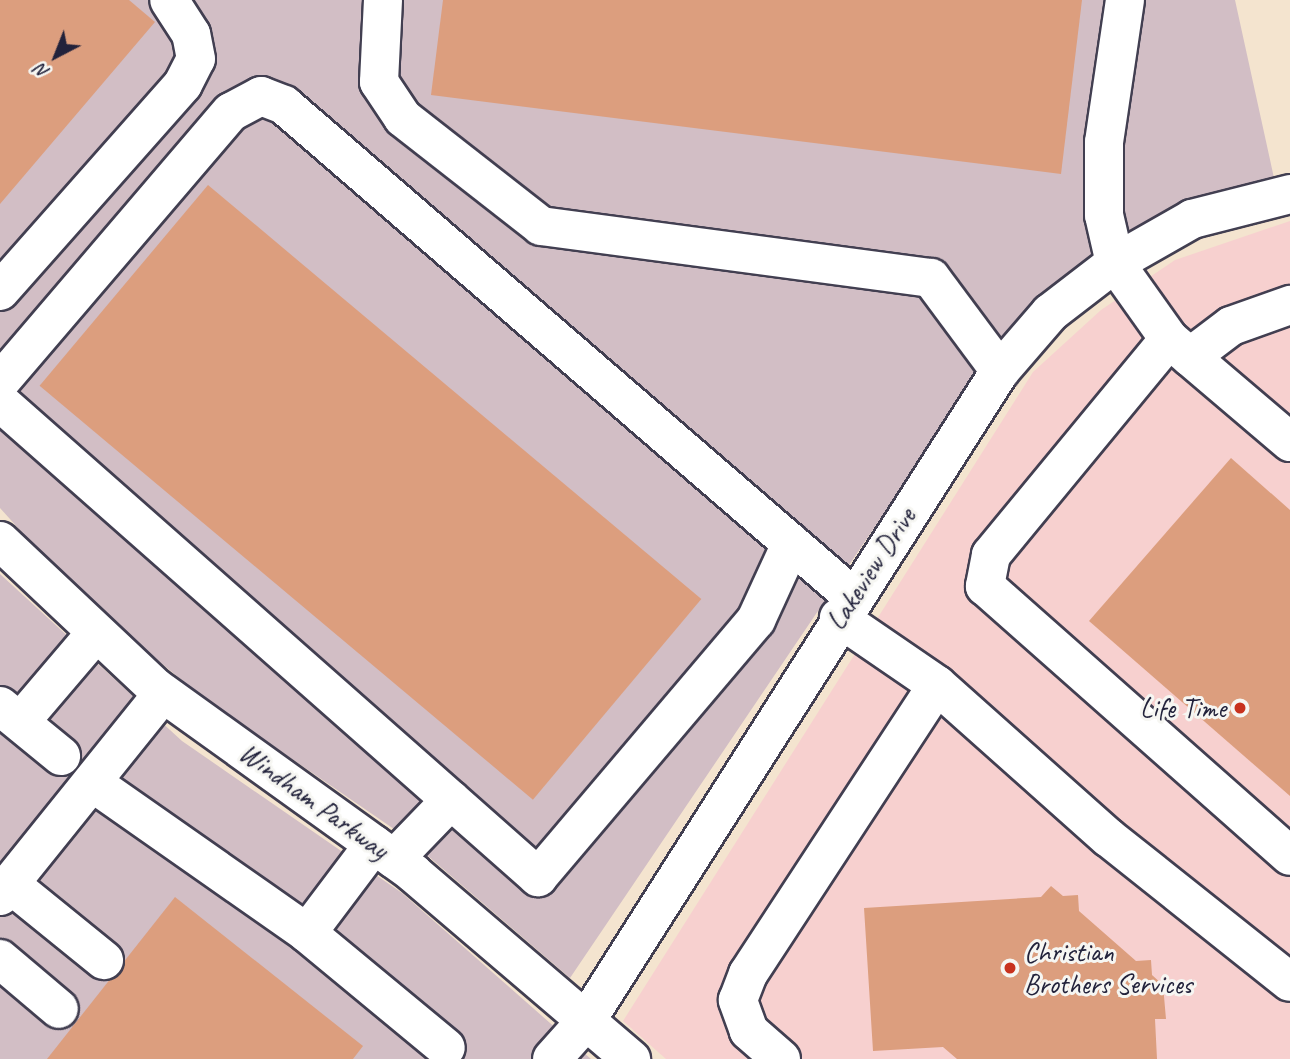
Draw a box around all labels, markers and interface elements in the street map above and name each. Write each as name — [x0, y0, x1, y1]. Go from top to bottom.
north arrow — [21, 21, 91, 91]
text: N — [30, 59, 54, 84]
street label: Lakeview Drive — [819, 502, 923, 636]
place label: Life Time — [1141, 691, 1226, 725]
marker: Life Time — [1232, 700, 1248, 716]
street label: Windham Parkway — [233, 736, 395, 866]
place label: Christian Brothers Services — [1024, 935, 1192, 1001]
marker: Christian Brothers Services — [1002, 960, 1018, 976]

